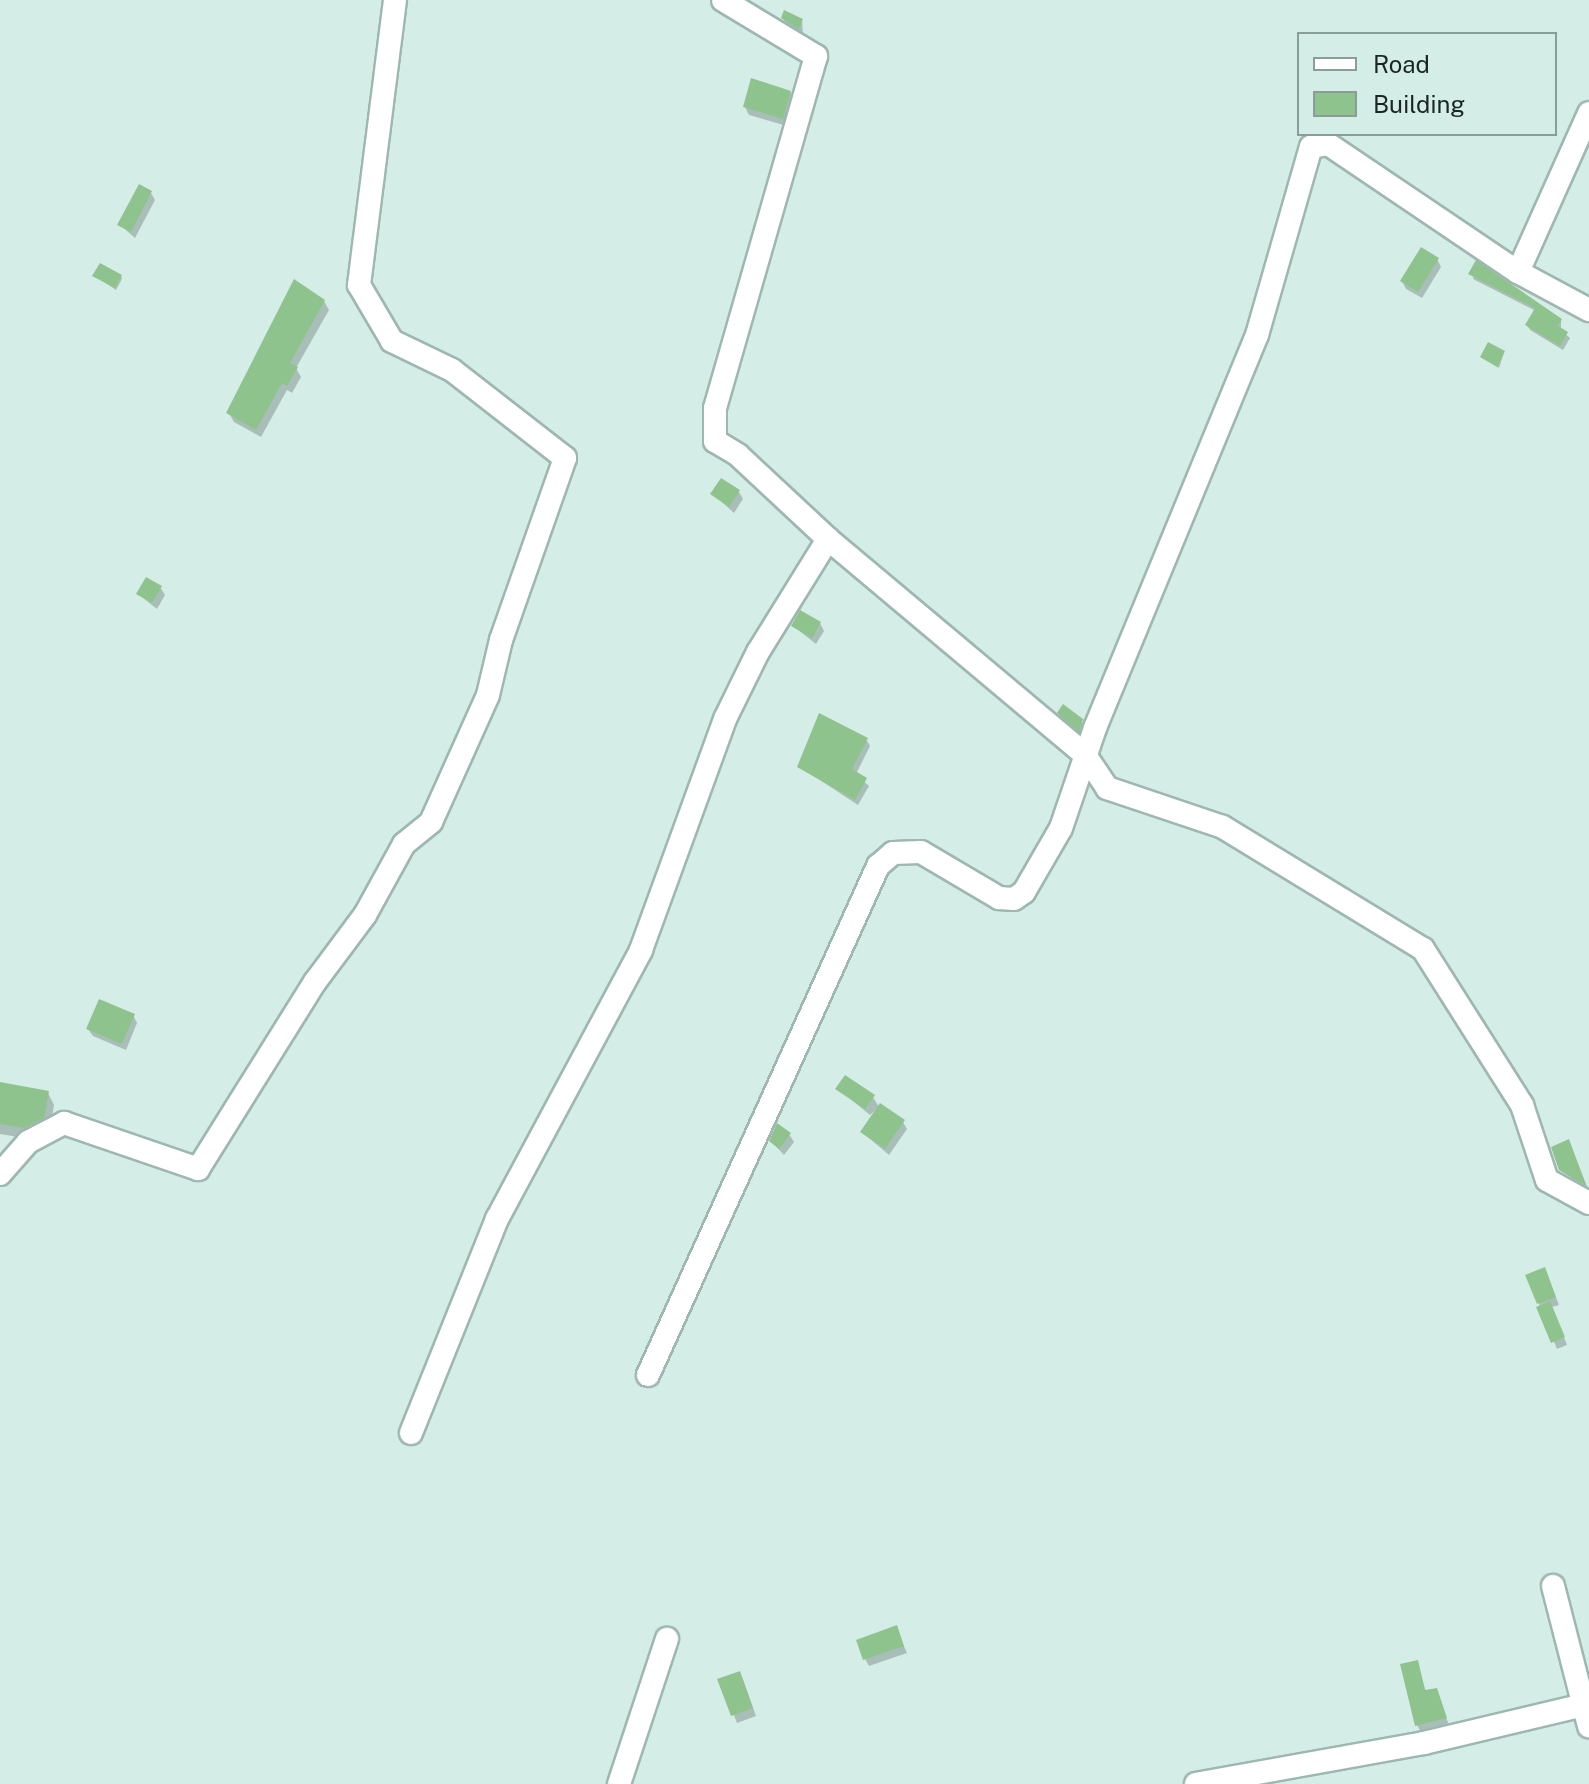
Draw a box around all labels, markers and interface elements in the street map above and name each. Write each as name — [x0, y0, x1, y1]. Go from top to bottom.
legend — [1297, 32, 1557, 136]
text: Road — [1373, 50, 1430, 78]
text: Building — [1373, 90, 1465, 118]

